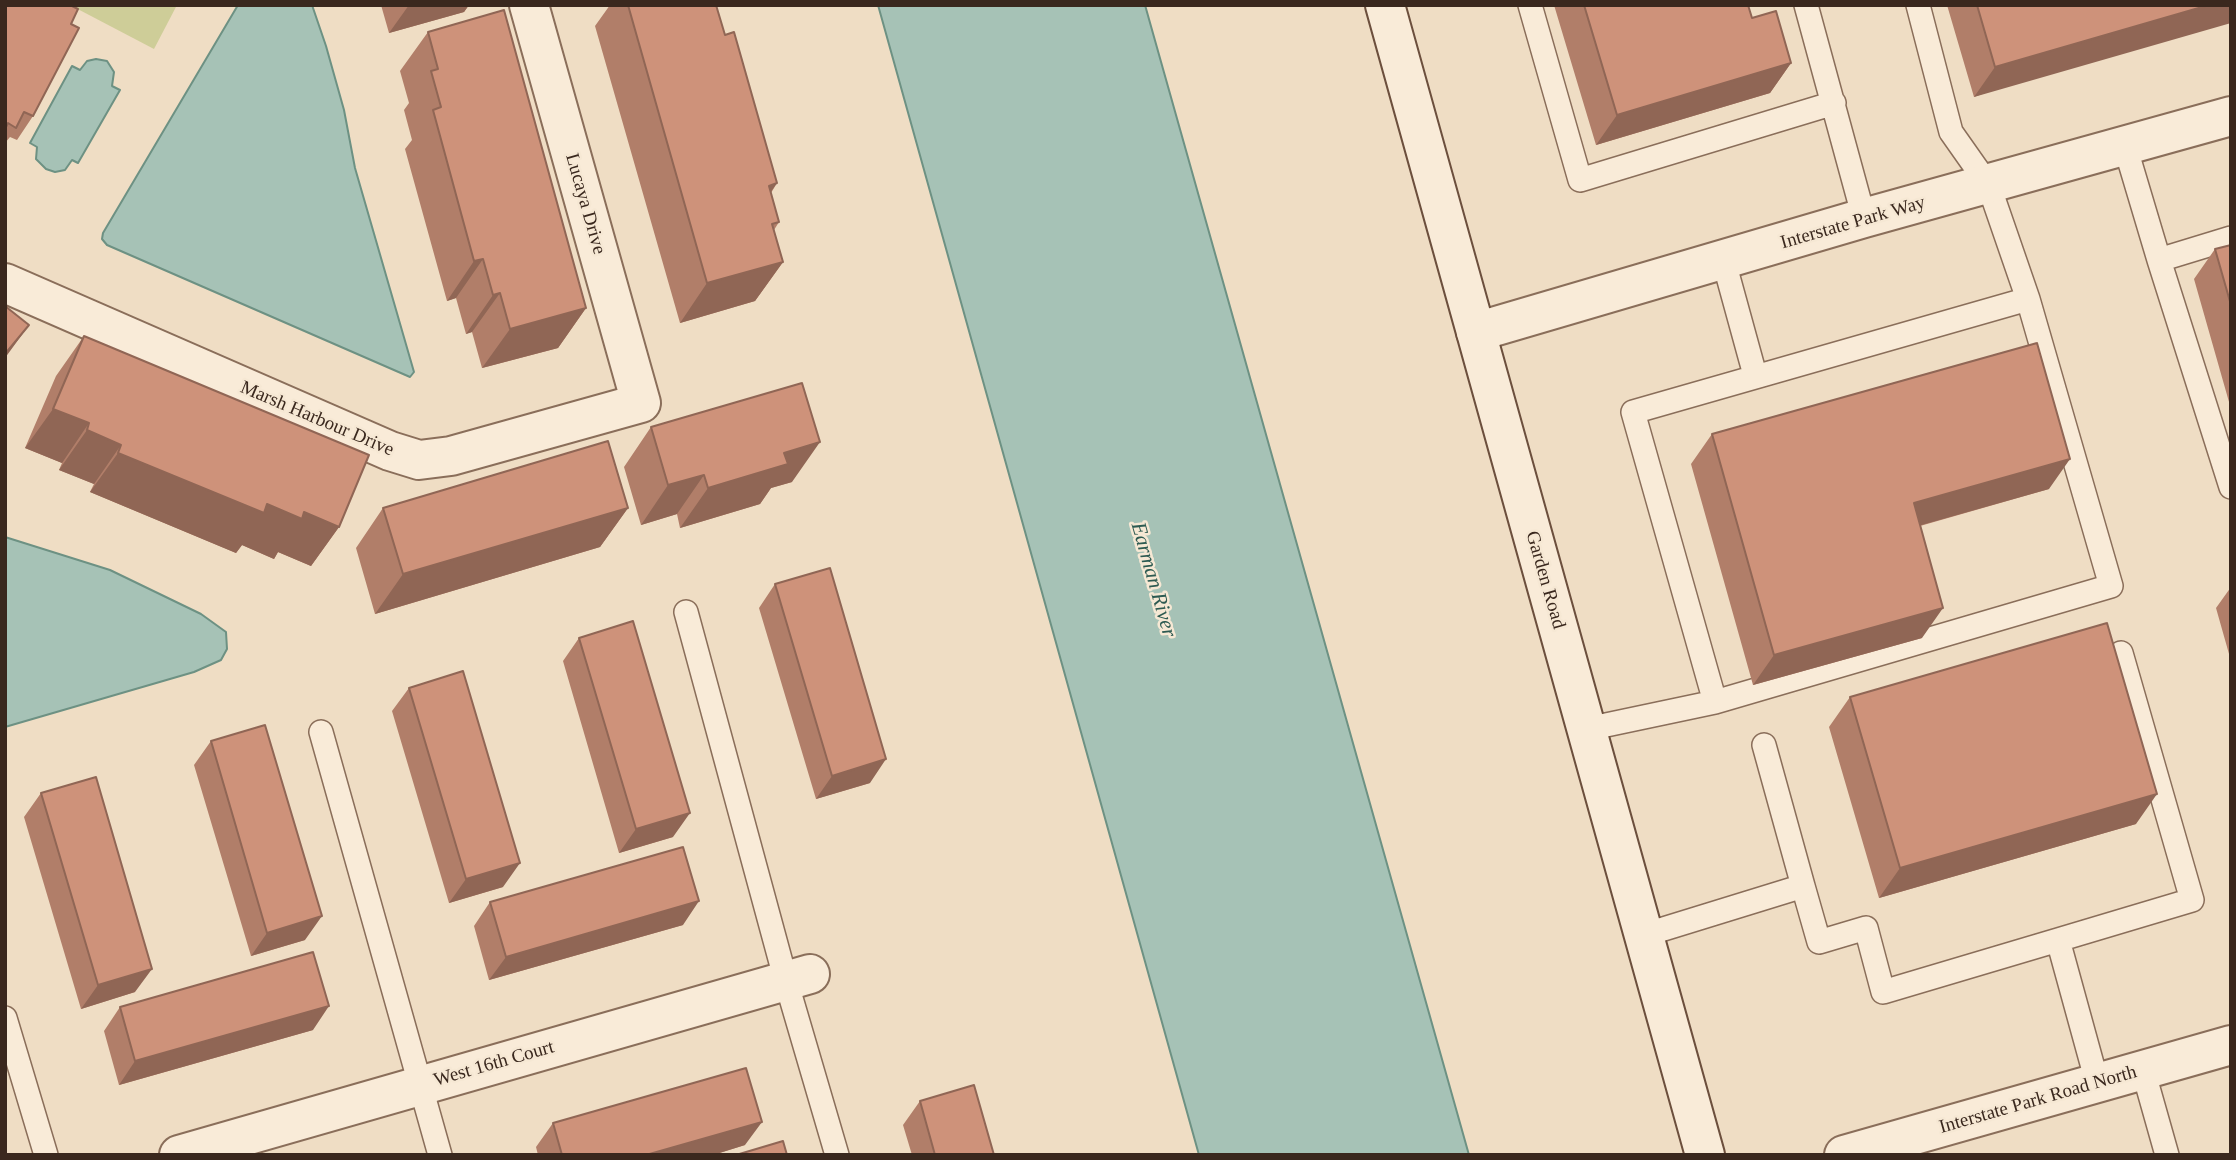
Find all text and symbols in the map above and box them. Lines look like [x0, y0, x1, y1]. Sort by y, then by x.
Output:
street label: Lucaya Drive [560, 151, 610, 257]
street label: Interstate Park Way [1778, 191, 1928, 255]
street label: Marsh Harbour Drive [237, 376, 397, 462]
water label: Earman River [1125, 520, 1181, 640]
street label: Garden Road [1520, 528, 1570, 632]
street label: West 16th Court [431, 1036, 557, 1092]
street label: Interstate Park Road North [1937, 1061, 2139, 1139]

